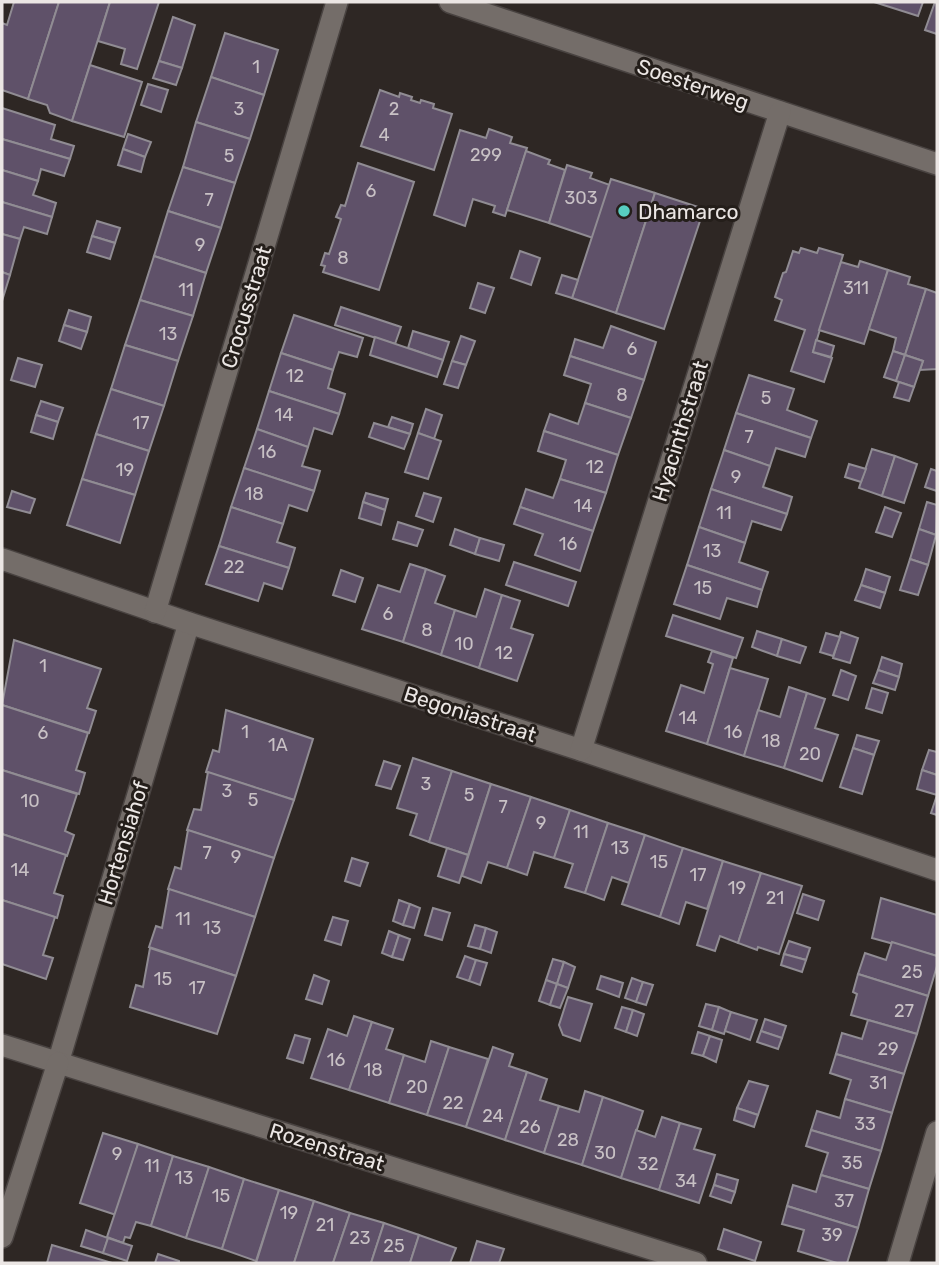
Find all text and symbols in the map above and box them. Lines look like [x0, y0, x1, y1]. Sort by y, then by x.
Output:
street label: Soesterweg [634, 53, 752, 115]
house number: 1 [252, 56, 260, 78]
house number: 3 [234, 98, 244, 120]
house number: 2 [389, 98, 399, 120]
house number: 4 [378, 124, 390, 146]
house number: 299 [470, 144, 502, 166]
house number: 5 [224, 145, 234, 167]
house number: 6 [366, 180, 377, 202]
house number: 303 [564, 187, 598, 209]
house number: 7 [204, 189, 214, 211]
place label: Dhamarco [638, 199, 739, 224]
marker: Dhamarco [616, 203, 632, 219]
house number: 9 [195, 234, 205, 256]
street label: Crocusstraat [216, 243, 276, 371]
house number: 8 [337, 247, 349, 269]
house number: 311 [843, 277, 869, 299]
house number: 11 [178, 279, 194, 301]
house number: 13 [159, 323, 177, 345]
house number: 6 [627, 338, 638, 360]
street label: Hyacinthstraat [647, 358, 713, 504]
house number: 12 [286, 365, 304, 387]
house number: 8 [616, 384, 628, 406]
house number: 5 [761, 387, 771, 409]
house number: 14 [275, 404, 293, 426]
house number: 17 [133, 412, 149, 434]
house number: 7 [744, 426, 754, 448]
house number: 16 [258, 441, 276, 463]
house number: 12 [586, 456, 604, 478]
house number: 19 [116, 459, 134, 481]
house number: 9 [731, 466, 741, 488]
house number: 18 [244, 483, 264, 505]
house number: 14 [574, 495, 592, 517]
house number: 11 [716, 502, 732, 524]
house number: 16 [559, 533, 577, 555]
house number: 13 [703, 540, 721, 562]
house number: 22 [223, 556, 245, 578]
house number: 15 [694, 577, 712, 599]
house number: 6 [383, 603, 394, 625]
house number: 8 [421, 619, 433, 641]
house number: 10 [454, 633, 474, 655]
house number: 12 [495, 642, 513, 664]
house number: 1 [39, 655, 47, 677]
street label: Begoniastraat [401, 681, 539, 747]
house number: 14 [679, 707, 697, 729]
house number: 1 [241, 721, 249, 743]
house number: 16 [724, 721, 742, 743]
house number: 6 [38, 722, 49, 744]
house number: 18 [761, 730, 781, 752]
house number: 1A [268, 734, 288, 756]
house number: 20 [799, 743, 821, 765]
house number: 3 [421, 773, 431, 795]
street label: Hortensiahof [92, 778, 154, 908]
house number: 3 [222, 780, 232, 802]
house number: 5 [464, 784, 474, 806]
house number: 5 [248, 789, 258, 811]
house number: 10 [20, 790, 40, 812]
house number: 7 [498, 796, 508, 818]
house number: 9 [536, 812, 546, 834]
house number: 11 [573, 821, 589, 843]
house number: 13 [611, 837, 629, 859]
house number: 7 [202, 842, 212, 864]
house number: 9 [231, 846, 241, 868]
house number: 15 [650, 851, 668, 873]
house number: 14 [11, 859, 29, 881]
house number: 17 [690, 864, 706, 886]
house number: 19 [728, 877, 746, 899]
house number: 21 [766, 887, 784, 909]
house number: 11 [175, 908, 191, 930]
house number: 13 [203, 917, 221, 939]
house number: 25 [901, 961, 923, 983]
house number: 15 [154, 968, 172, 990]
house number: 17 [189, 977, 205, 999]
house number: 27 [894, 1000, 914, 1022]
house number: 29 [877, 1038, 899, 1060]
house number: 16 [327, 1049, 345, 1071]
house number: 18 [363, 1059, 383, 1081]
house number: 31 [869, 1072, 887, 1094]
house number: 20 [406, 1076, 428, 1098]
house number: 22 [442, 1092, 464, 1114]
house number: 24 [482, 1105, 504, 1127]
house number: 33 [854, 1113, 876, 1135]
house number: 26 [519, 1116, 541, 1138]
street label: Rozenstraat [267, 1118, 387, 1176]
house number: 28 [557, 1129, 579, 1151]
house number: 30 [594, 1142, 616, 1164]
house number: 9 [112, 1143, 122, 1165]
house number: 35 [841, 1152, 863, 1174]
house number: 32 [637, 1153, 659, 1175]
house number: 11 [144, 1155, 160, 1177]
house number: 13 [175, 1167, 193, 1189]
house number: 34 [675, 1170, 697, 1192]
house number: 15 [212, 1185, 230, 1207]
house number: 37 [834, 1190, 854, 1212]
house number: 19 [280, 1202, 298, 1224]
house number: 21 [316, 1214, 334, 1236]
house number: 39 [821, 1224, 843, 1246]
house number: 23 [349, 1227, 371, 1249]
house number: 25 [383, 1235, 405, 1257]

